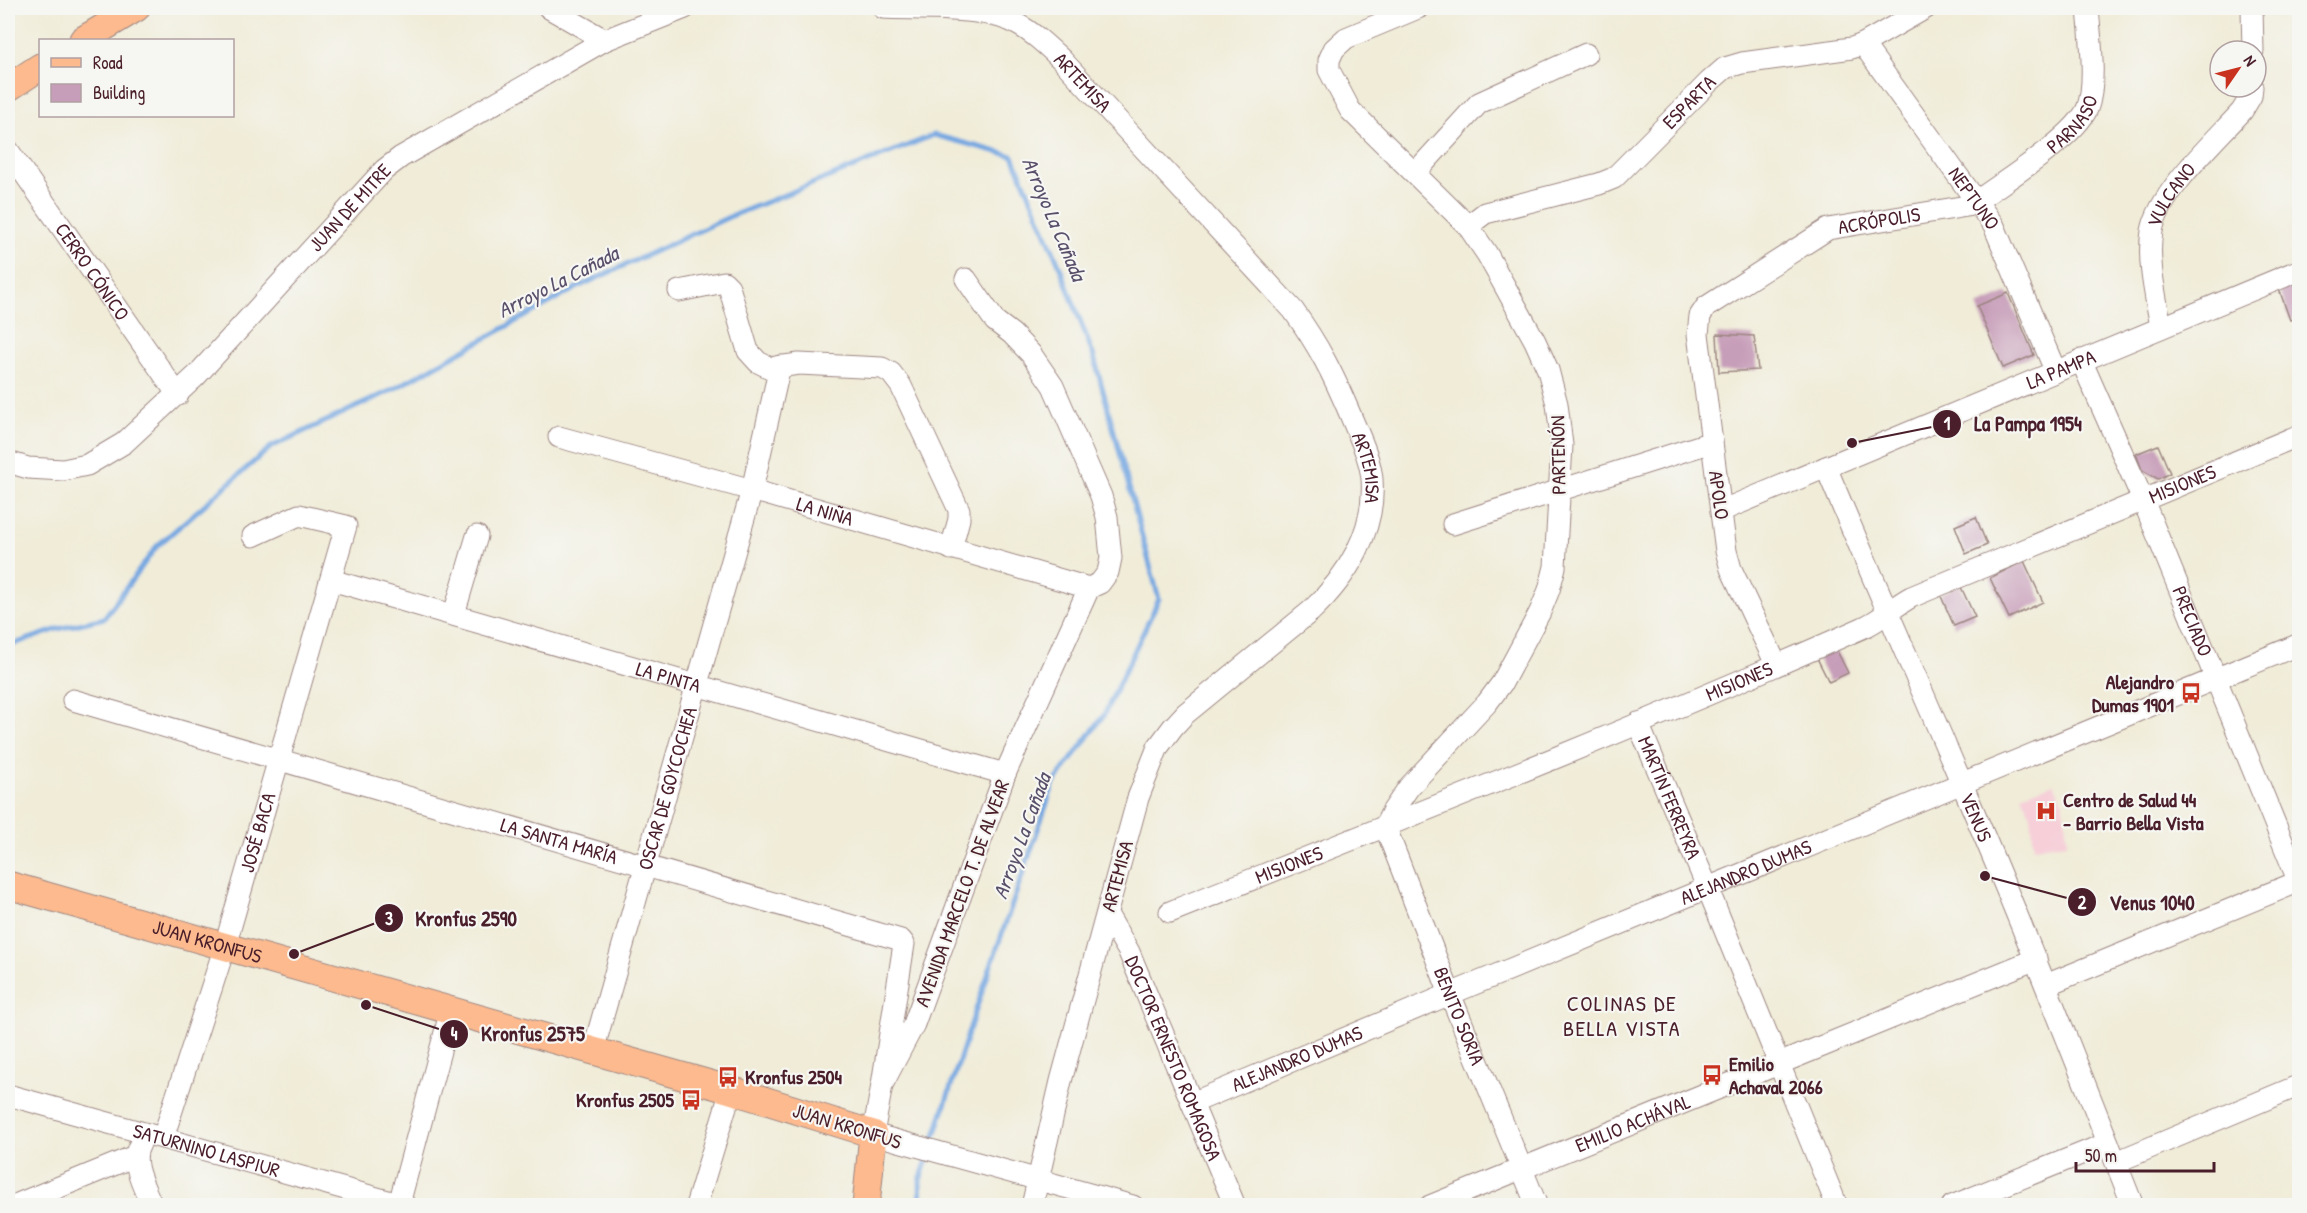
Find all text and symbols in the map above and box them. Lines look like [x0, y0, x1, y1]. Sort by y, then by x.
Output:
legend [39, 39, 234, 117]
north arrow [2208, 39, 2268, 99]
street label: ARTEMISA [1049, 46, 1118, 118]
text: Road [93, 50, 123, 75]
text: N [2239, 51, 2262, 71]
street label: ESPARTA [1656, 69, 1722, 135]
text: Building [93, 80, 145, 105]
street label: PARNASO [2040, 93, 2103, 159]
water label: Arroyo La Cañada [1015, 152, 1095, 288]
street label: VULCANO [2140, 156, 2201, 231]
street label: JUAN DE MITRE [302, 157, 397, 257]
street label: NEPTUNO [1943, 161, 2006, 235]
street label: ACRÓPOLIS [1836, 200, 1922, 240]
street label: CERRO CÓNICO [49, 217, 136, 326]
water label: Arroyo La Cañada [492, 237, 626, 324]
street label: LA PAMPA [2022, 342, 2100, 395]
callout: La Pampa 1954 [1932, 404, 2094, 443]
text: La Pampa 1954 [1974, 409, 2082, 439]
text: 1 [1944, 411, 1951, 436]
street label: PARTENÓN [1543, 415, 1572, 495]
street label: ARTEMISA [1346, 428, 1386, 505]
street label: MISIONES [2144, 458, 2220, 510]
street label: APOLO [1703, 469, 1736, 521]
street label: LA NIÑA [794, 490, 857, 532]
street label: PRECIADO [2166, 582, 2219, 660]
street label: LA PINTA [633, 655, 704, 699]
street label: MISIONES [1701, 655, 1776, 707]
place label: Alejandro Dumas 1901 [2092, 668, 2174, 718]
bus stop icon: Alejandro Dumas 1901 [2179, 681, 2203, 705]
street label: OSCAR DE GOYCOCHEA [631, 703, 703, 873]
street label: MARTÍN FERREYRA [1632, 732, 1708, 863]
water label: Arroyo La Cañada [985, 766, 1059, 903]
street label: AVENIDA MARCELO T. DE ALVEAR [908, 775, 1015, 1010]
place label: Centro de Salud 44 - Barrio Bella Vista [2063, 786, 2204, 836]
street label: VENUS [1954, 788, 1999, 846]
street label: JOSÉ BACA [233, 789, 282, 875]
hospital icon: Centro de Salud 44 - Barrio Bella Vista [2034, 799, 2058, 823]
street label: LA SANTA MARÍA [498, 811, 621, 870]
street label: ALEJANDRO DUMAS [1676, 833, 1815, 911]
street label: ARTEMISA [1094, 837, 1139, 914]
street label: MISIONES [1251, 839, 1326, 890]
callout: Venus 1040 [2067, 883, 2206, 922]
text: Venus 1040 [2109, 888, 2195, 917]
text: 2 [2078, 890, 2087, 915]
callout: Kronfus 2590 [374, 899, 529, 938]
text: Kronfus 2590 [415, 904, 517, 933]
text: 3 [385, 906, 393, 931]
street label: JUAN KRONFUS [150, 913, 265, 969]
street label: DOCTOR ERNESTO ROMAGOSA [1119, 952, 1229, 1165]
street label: BENITO SORIA [1428, 963, 1492, 1069]
district label: COLINAS DE BELLA VISTA [1563, 988, 1681, 1043]
callout: Kronfus 2575 [439, 1014, 596, 1053]
text: Kronfus 2575 [481, 1019, 585, 1048]
street label: ALEJANDRO DUMAS [1227, 1019, 1366, 1098]
text: 4 [451, 1021, 458, 1046]
place label: Emilio Achaval 2066 [1729, 1050, 1823, 1100]
place label: Kronfus 2504 [745, 1063, 843, 1090]
bus stop icon: Emilio Achaval 2066 [1700, 1063, 1724, 1087]
bus stop icon: Kronfus 2504 [716, 1065, 740, 1089]
place label: Kronfus 2505 [576, 1086, 675, 1113]
street label: EMILIO ACHÁVAL [1571, 1087, 1694, 1158]
bus stop icon: Kronfus 2505 [679, 1088, 703, 1112]
street label: JUAN KRONFUS [789, 1096, 905, 1155]
street label: SATURNINO LASPIUR [130, 1117, 283, 1183]
scale bar [2076, 1135, 2214, 1173]
text: 50 m [2085, 1143, 2117, 1168]

